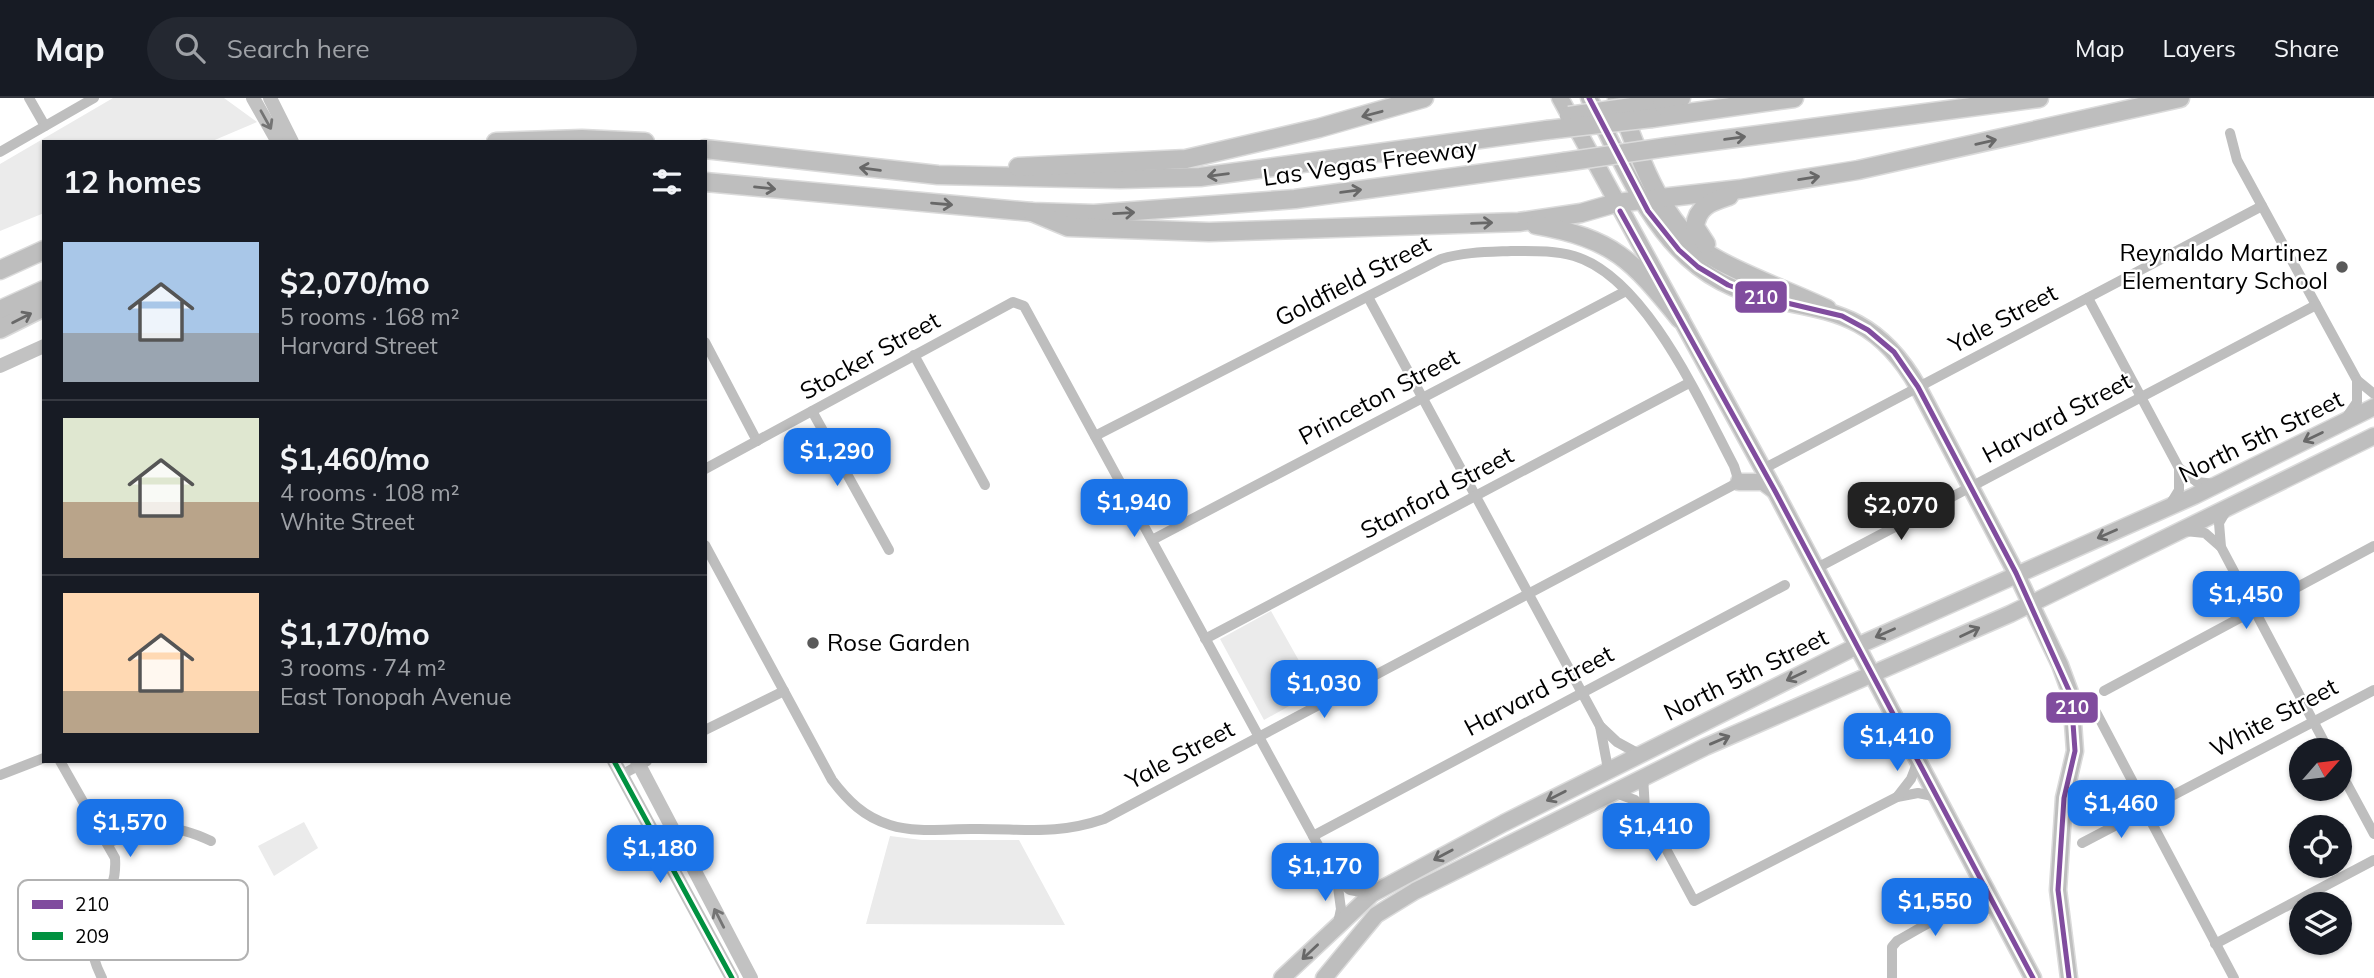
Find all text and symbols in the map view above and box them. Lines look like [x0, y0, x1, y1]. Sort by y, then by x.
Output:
search box [147, 17, 637, 80]
text: Map [35, 28, 105, 69]
icon: search [171, 29, 209, 67]
text: Search here [227, 32, 370, 65]
text: Map [2075, 33, 2124, 63]
text: Layers [2162, 33, 2236, 63]
text: Share [2274, 33, 2339, 63]
one-way arrow [1361, 108, 1383, 121]
one-way arrow [259, 109, 273, 129]
one-way arrow [1723, 131, 1746, 144]
street label: Las Vegas Freeway [1261, 132, 1479, 192]
one-way arrow [1974, 134, 1997, 148]
one-way arrow [859, 162, 882, 175]
text: 12 homes [63, 163, 202, 201]
icon: filters [648, 163, 686, 201]
one-way arrow [1207, 168, 1230, 181]
one-way arrow [1797, 171, 1820, 184]
one-way arrow [754, 182, 776, 195]
one-way arrow [1339, 185, 1362, 198]
one-way arrow [931, 198, 953, 211]
one-way arrow [1113, 206, 1136, 219]
one-way arrow [1470, 216, 1493, 229]
street label: Goldfield Street [1270, 228, 1436, 332]
place label: Reynaldo Martinez Elementary School [2120, 237, 2328, 295]
marker: Reynaldo Martinez Elementary School [2334, 259, 2350, 275]
text: $2,070/mo [280, 264, 430, 302]
icon: home [119, 270, 203, 354]
street label: Yale Street [1942, 277, 2062, 360]
line badge: 210 [1734, 280, 1788, 314]
text: 210 [1744, 285, 1778, 309]
text: 5 rooms · 168 m² [280, 302, 460, 331]
street label: Stocker Street [794, 304, 945, 406]
one-way arrow [11, 310, 32, 324]
text: Harvard Street [280, 331, 438, 360]
street label: Princeton Street [1293, 341, 1464, 451]
street label: Harvard Street [1977, 365, 2136, 469]
street label: North 5th Street [2173, 383, 2348, 489]
pin: $1,290 [780, 428, 894, 488]
one-way arrow [2303, 431, 2324, 445]
text: $1,290 [800, 436, 874, 465]
street label: Stanford Street [1355, 439, 1518, 545]
text: $1,460/mo [280, 440, 430, 478]
icon: home [119, 446, 203, 530]
text: 4 rooms · 108 m² [280, 478, 460, 507]
pin: $1,940 [1077, 480, 1191, 539]
pin: $2,070 [1844, 482, 1958, 542]
text: $1,940 [1097, 487, 1171, 516]
text: $2,070 [1864, 490, 1938, 519]
text: White Street [280, 507, 415, 536]
one-way arrow [2097, 528, 2118, 541]
pin: $1,450 [2189, 572, 2303, 631]
text: $1,450 [2209, 579, 2283, 608]
text: $1,170/mo [280, 615, 430, 653]
icon: home [119, 621, 203, 705]
street label: North 5th Street [1658, 621, 1833, 727]
one-way arrow [1959, 625, 1980, 638]
place label: Rose Garden [827, 627, 970, 657]
one-way arrow [1875, 627, 1896, 640]
marker: Rose Garden [805, 635, 821, 651]
street label: Harvard Street [1459, 638, 1618, 742]
text: 3 rooms · 74 m² [280, 653, 446, 682]
pin: $1,030 [1267, 660, 1381, 720]
text: $1,030 [1287, 668, 1361, 697]
one-way arrow [1786, 670, 1807, 684]
street label: White Street [2204, 671, 2343, 763]
text: East Tonopah Avenue [280, 682, 512, 711]
line badge: 210 [2045, 691, 2099, 724]
text: 210 [2055, 695, 2089, 719]
street label: Yale Street [1119, 713, 1239, 796]
pin: $1,410 [1840, 714, 1954, 773]
text: $1,410 [1860, 721, 1934, 750]
one-way arrow [1709, 733, 1730, 746]
north arrow [2289, 738, 2352, 802]
map controls [2289, 738, 2352, 955]
pin: $1,460 [2064, 780, 2178, 840]
text: $1,460 [2084, 788, 2158, 817]
one-way arrow [1546, 790, 1567, 803]
pin: $1,570 [73, 800, 187, 859]
pin: $1,410 [1599, 804, 1713, 863]
text: $1,570 [93, 807, 167, 836]
text: $1,410 [1619, 811, 1693, 840]
button: locate [2289, 815, 2352, 878]
pin: $1,180 [603, 826, 717, 885]
text: $1,180 [623, 833, 697, 862]
pin: $1,170 [1268, 844, 1382, 903]
one-way arrow [1433, 848, 1454, 862]
text: $1,170 [1288, 851, 1362, 880]
pin: $1,550 [1878, 878, 1992, 938]
legend [18, 880, 248, 960]
text: $1,550 [1898, 886, 1972, 915]
text: 210 [75, 892, 109, 916]
button: layers [2289, 892, 2352, 955]
one-way arrow [712, 908, 726, 928]
text: 209 [75, 924, 109, 948]
one-way arrow [1301, 944, 1319, 960]

